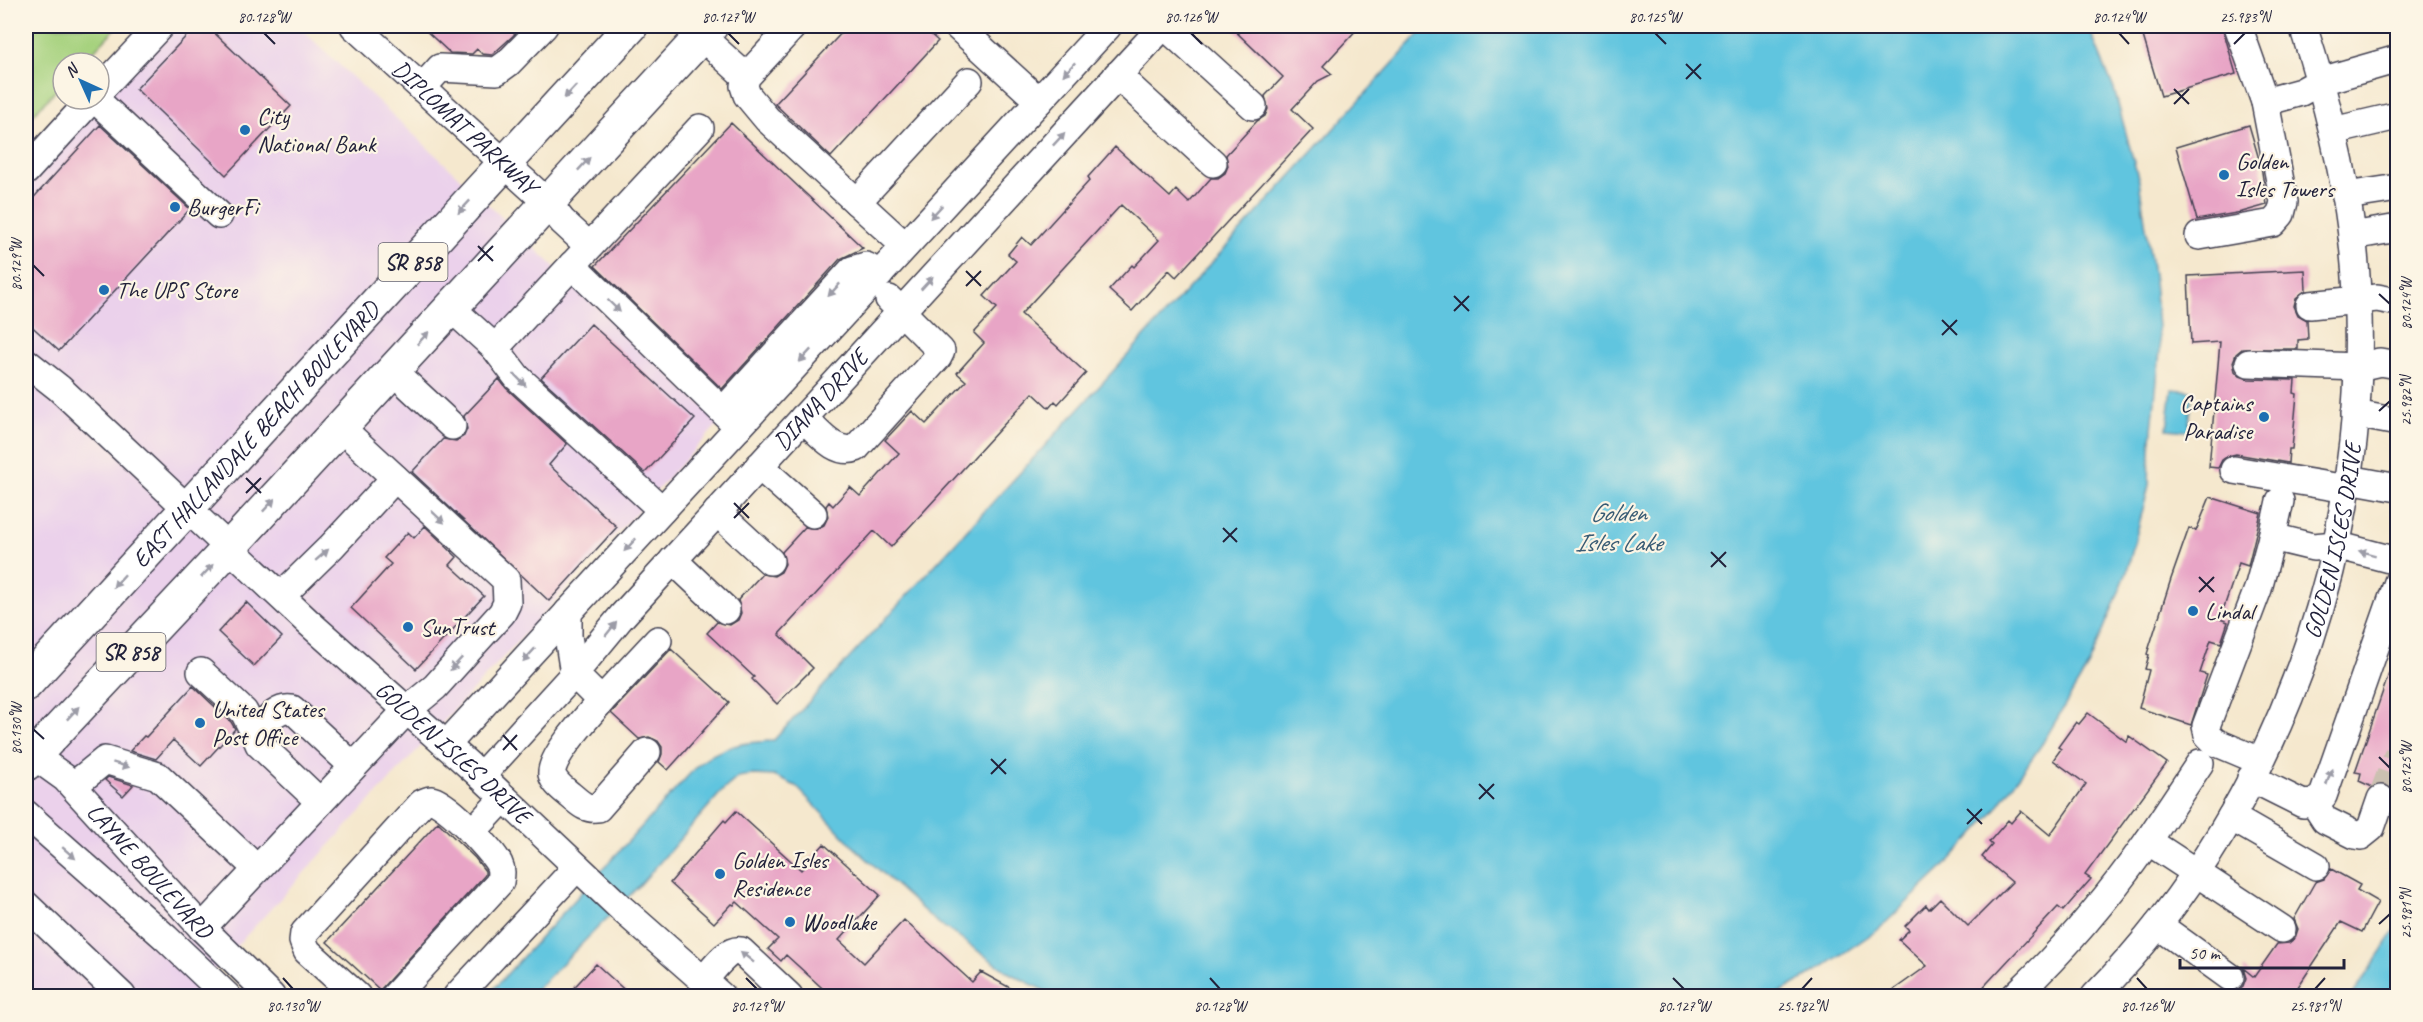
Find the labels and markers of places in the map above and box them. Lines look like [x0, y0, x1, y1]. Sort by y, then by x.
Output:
place label: City National Bank [257, 101, 378, 159]
marker: City National Bank [238, 123, 252, 137]
place label: Golden Isles Towers [2236, 146, 2336, 204]
marker: Golden Isles Towers [2217, 168, 2231, 182]
place label: BurgerFi [187, 192, 261, 222]
marker: BurgerFi [168, 200, 182, 214]
place label: The UPS Store [116, 275, 239, 305]
marker: The UPS Store [97, 283, 111, 297]
place label: Captains Paradise [2180, 388, 2255, 446]
marker: Captains Paradise [2257, 410, 2271, 424]
place label: Lindal [2205, 596, 2258, 626]
marker: Lindal [2186, 604, 2200, 618]
place label: SunTrust [420, 612, 496, 642]
marker: SunTrust [401, 620, 415, 634]
place label: United States Post Office [212, 694, 326, 752]
marker: United States Post Office [193, 716, 207, 730]
place label: Golden Isles Residence [732, 845, 829, 903]
marker: Golden Isles Residence [713, 867, 727, 881]
place label: Woodlake [802, 907, 878, 937]
marker: Woodlake [783, 915, 797, 929]

